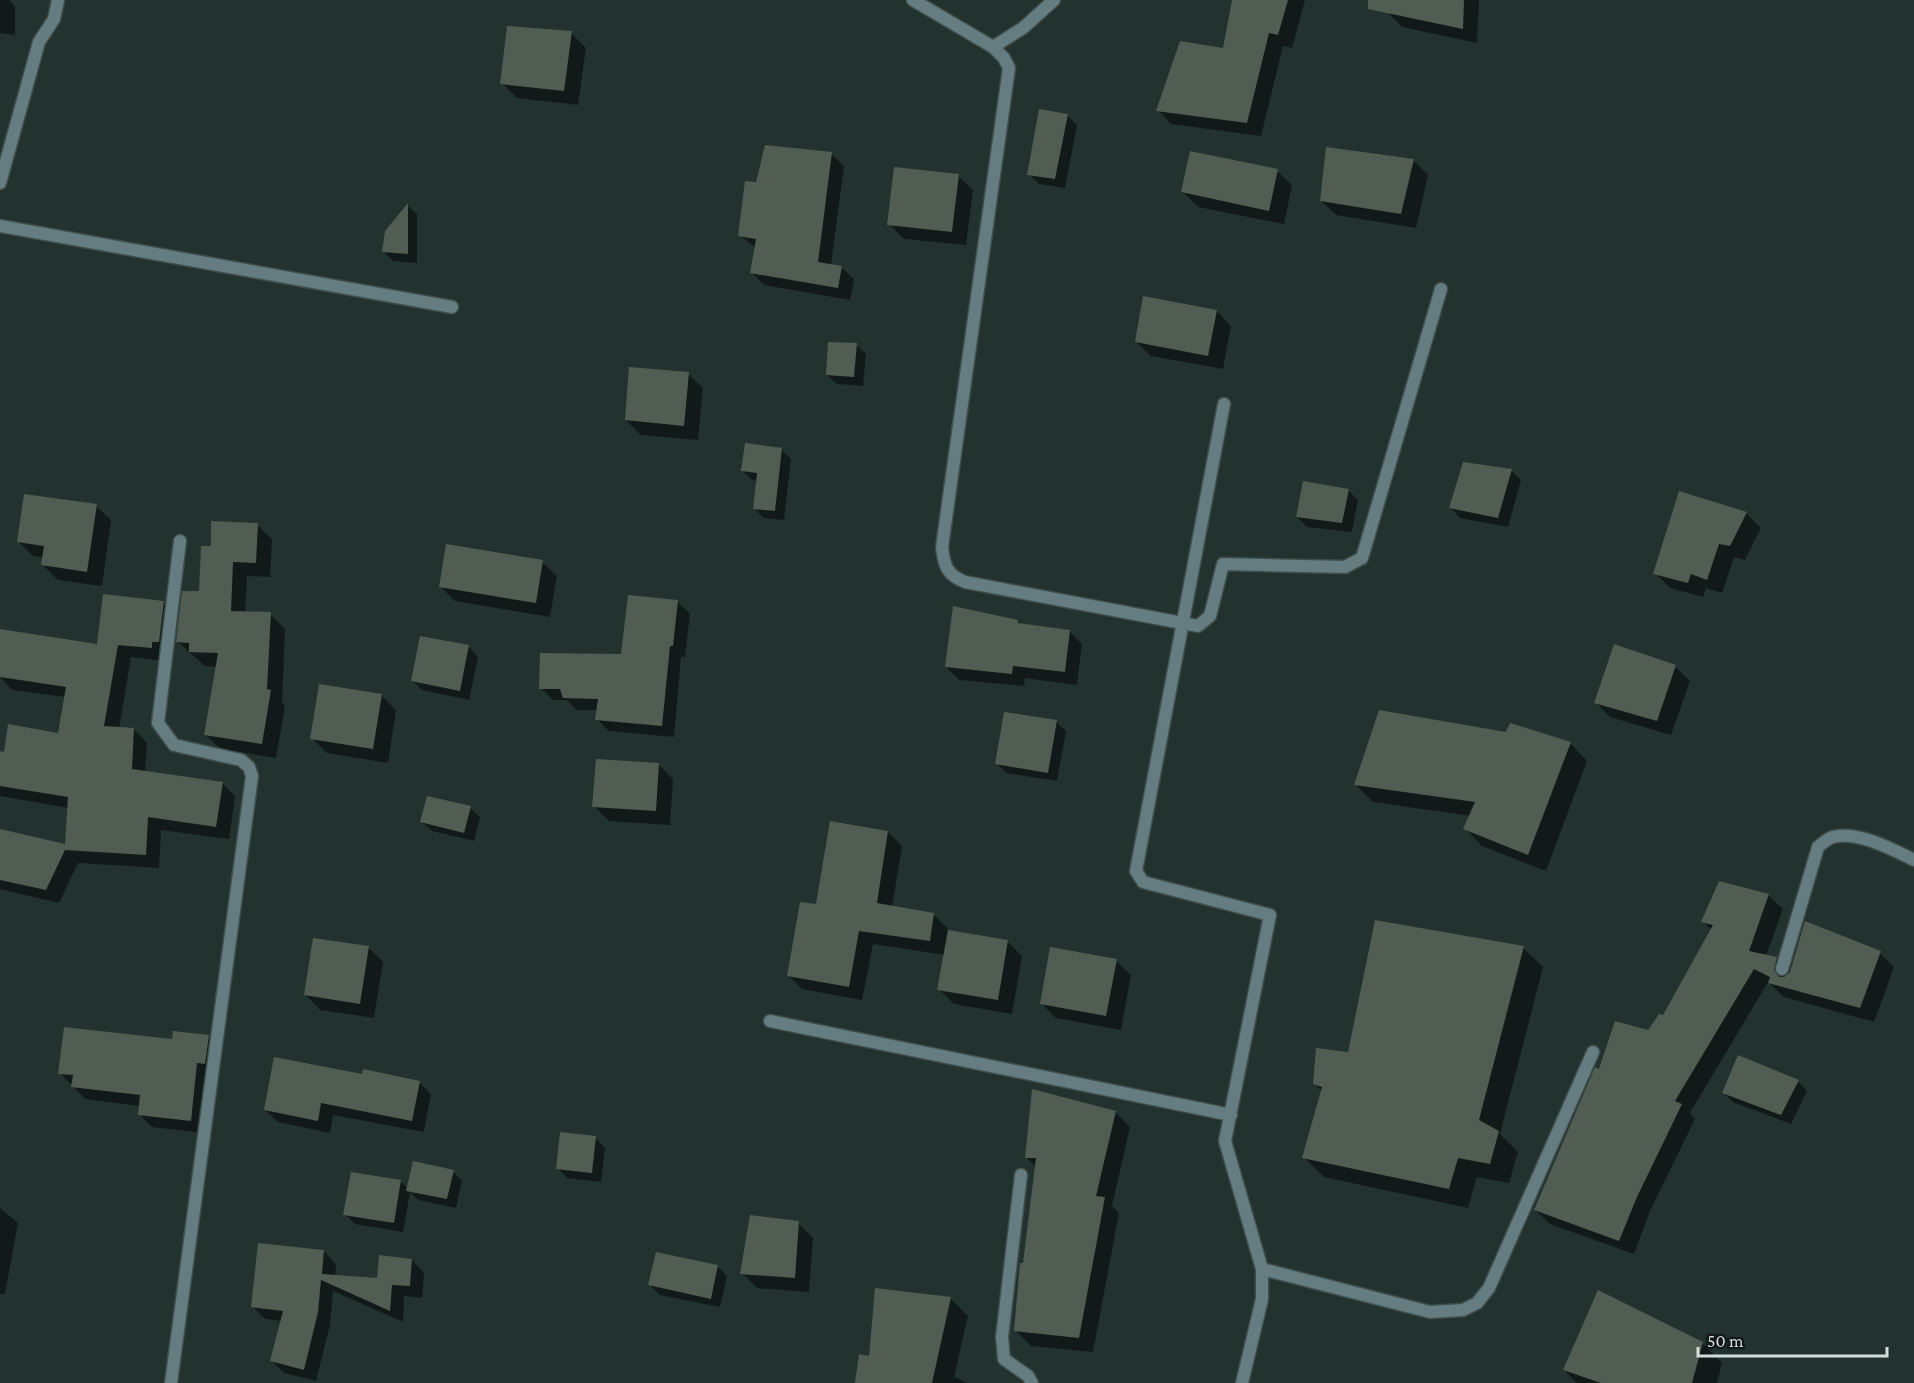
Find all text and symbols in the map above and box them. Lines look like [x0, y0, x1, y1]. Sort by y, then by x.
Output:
scale bar [1698, 1320, 1887, 1358]
text: 50 m [1707, 1331, 1744, 1351]

